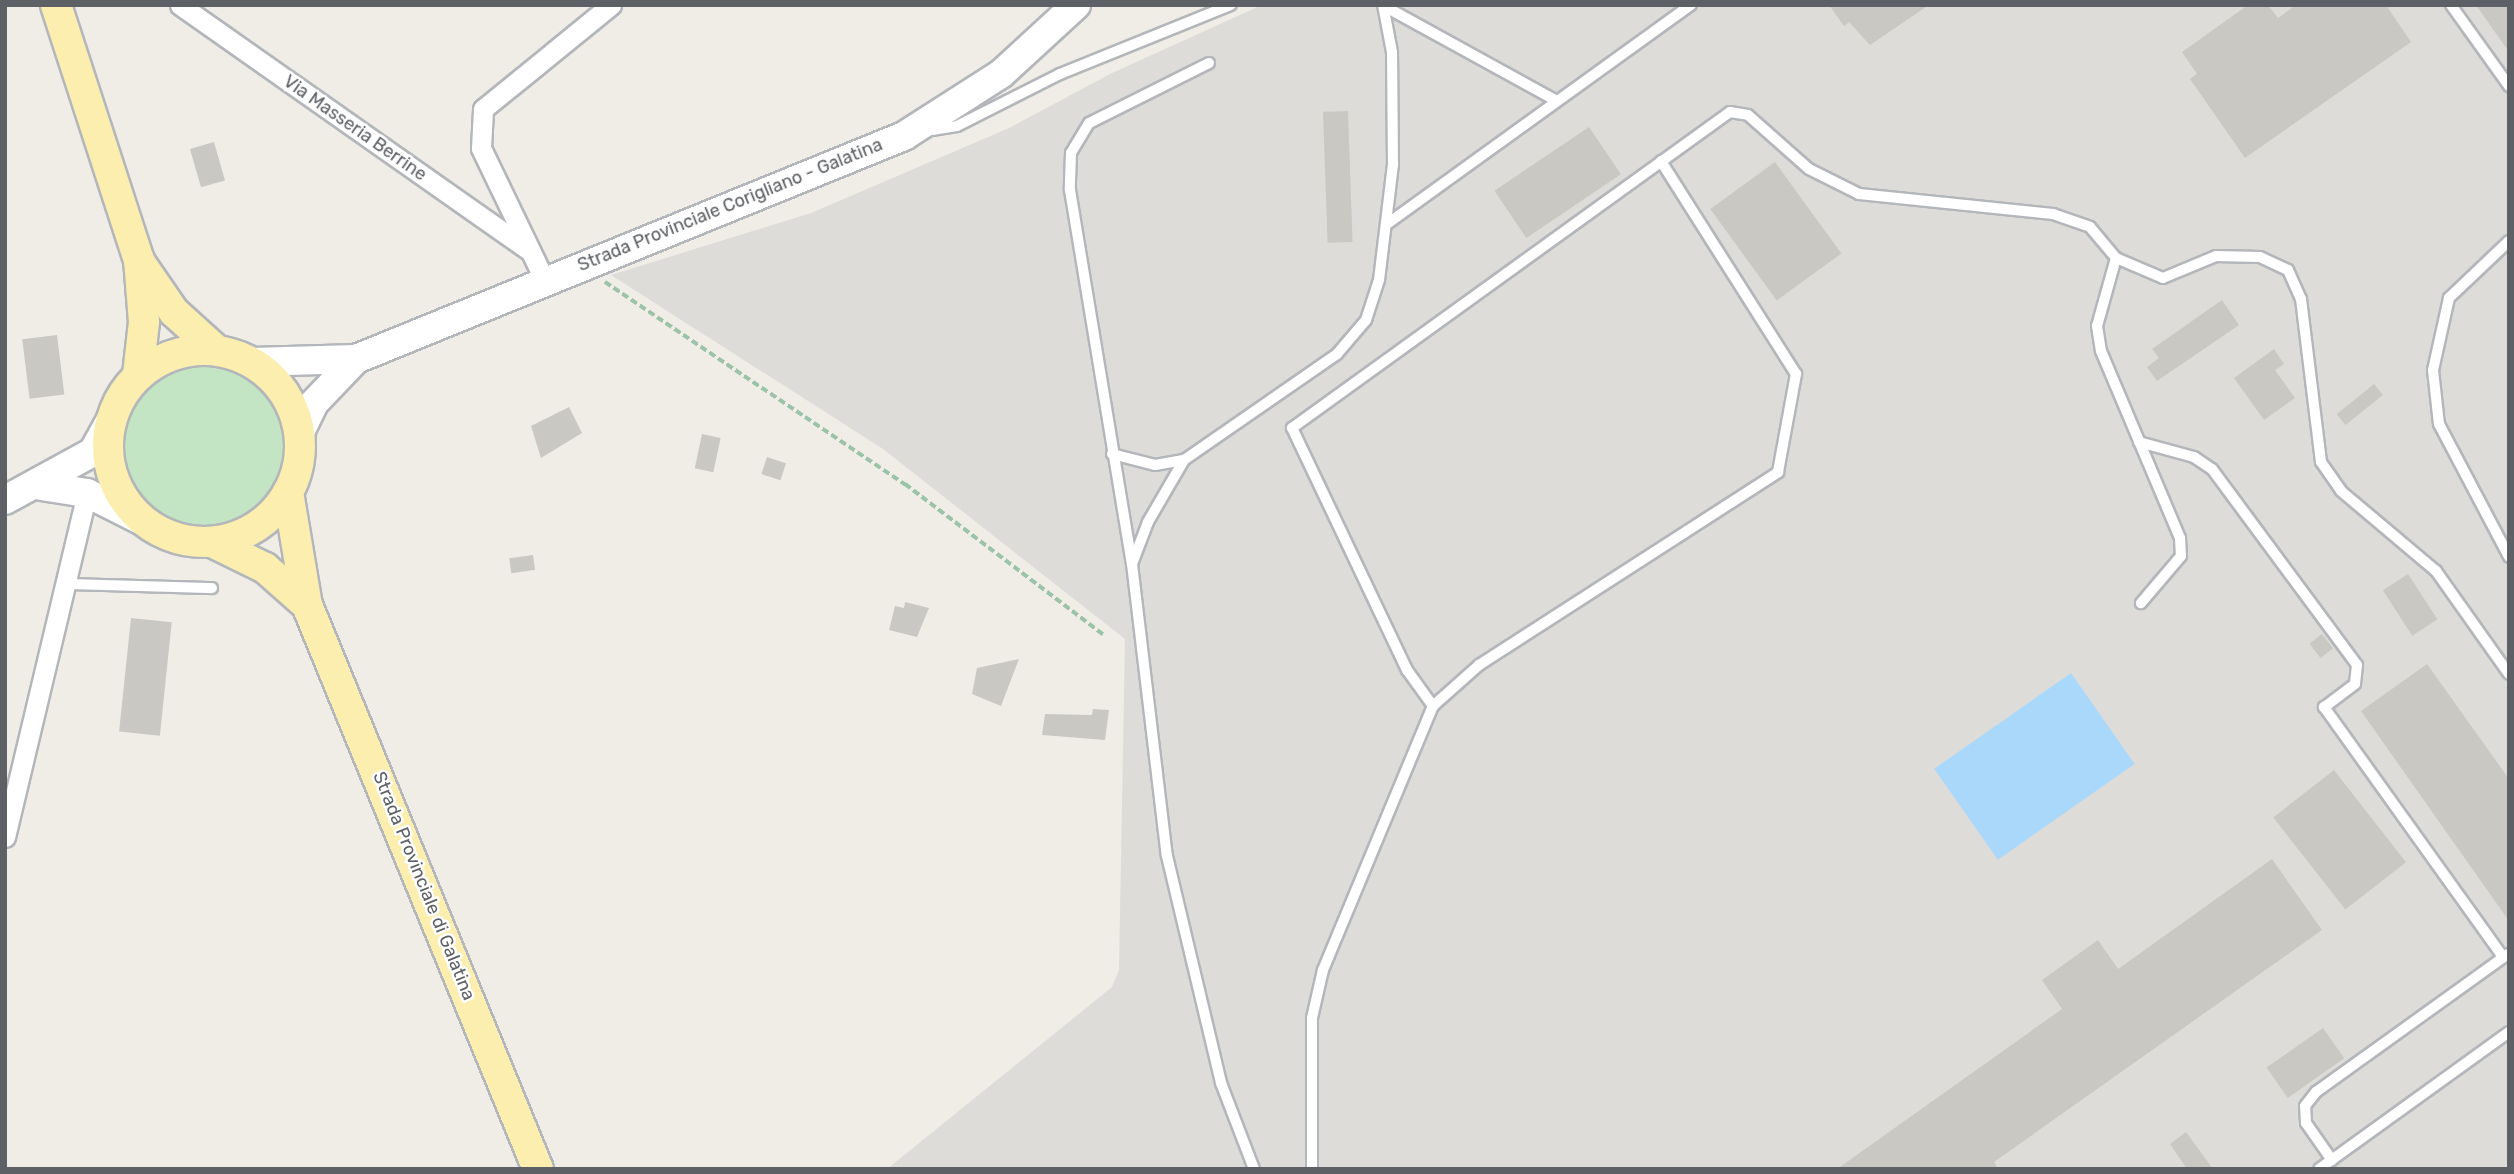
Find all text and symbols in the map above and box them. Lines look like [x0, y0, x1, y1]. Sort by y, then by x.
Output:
street label: Via Masseria Berrine [279, 70, 431, 186]
street label: Strada Provinciale Corigliano - Galatina [574, 134, 886, 276]
street label: Strada Provinciale di Galatina [368, 769, 480, 1003]

